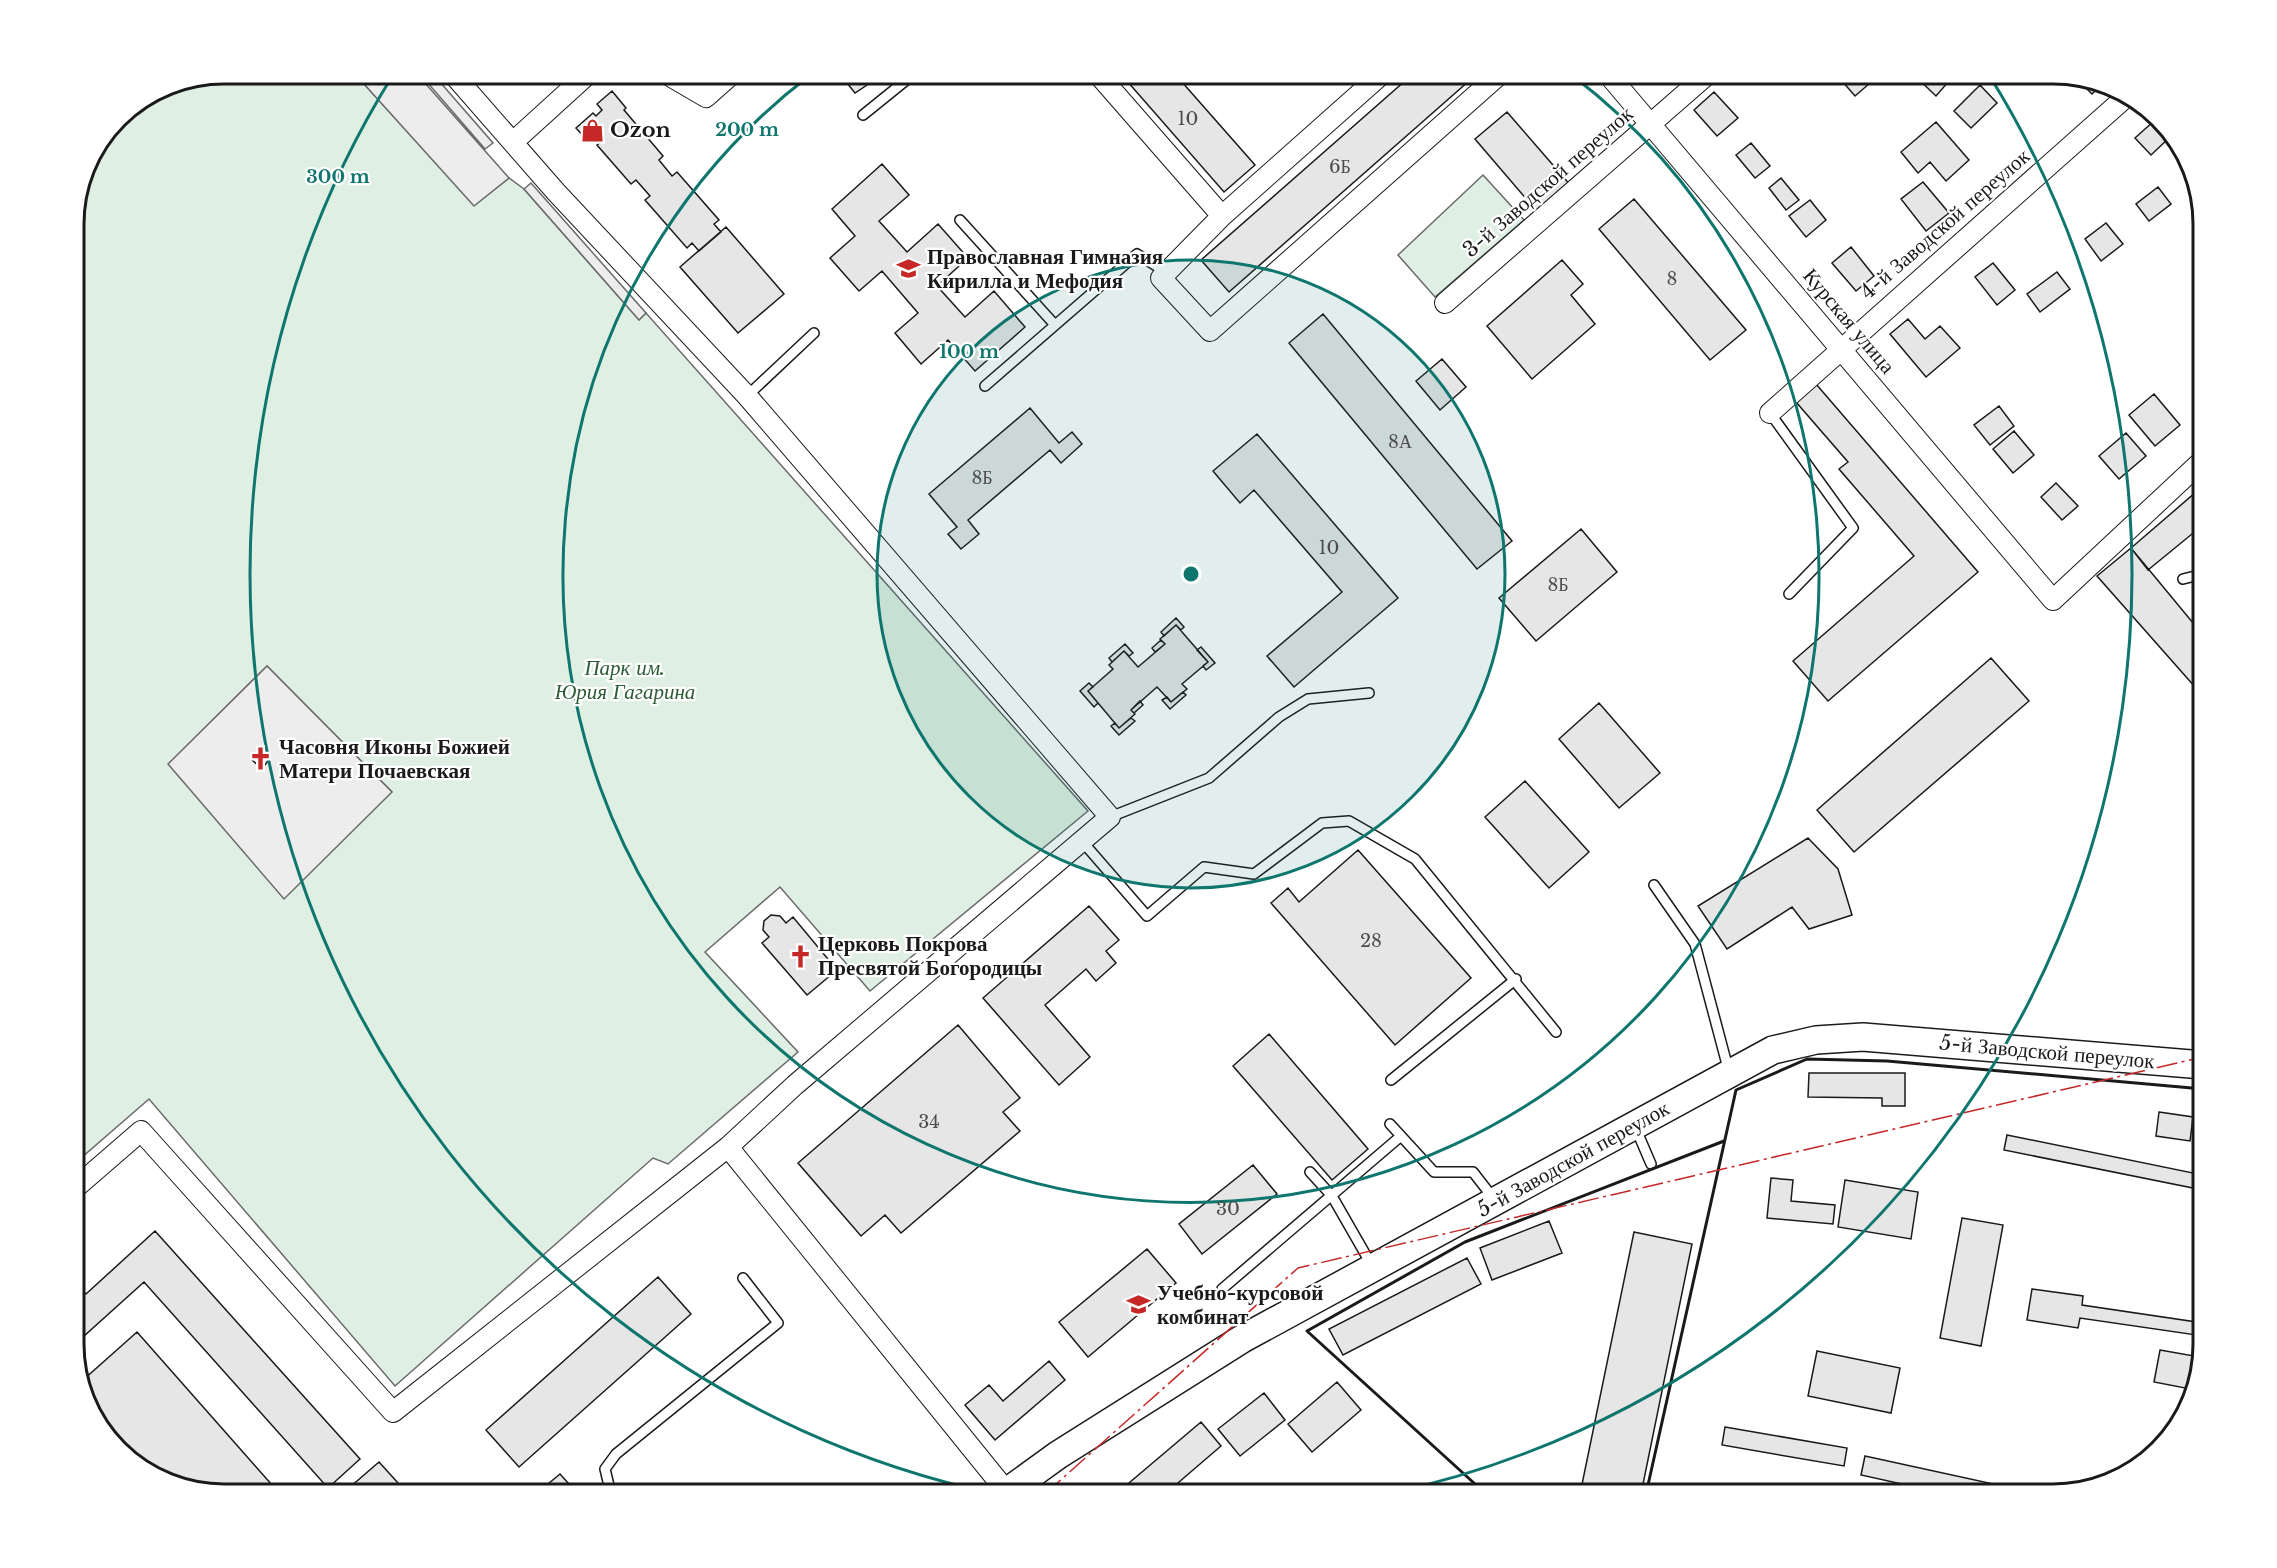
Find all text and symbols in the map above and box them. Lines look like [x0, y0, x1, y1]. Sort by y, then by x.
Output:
street label: 3-й Заводской переулок [1458, 101, 1639, 263]
house number: 10 [1178, 108, 1198, 130]
shop icon: Ozon [579, 117, 605, 143]
place label: Ozon [610, 117, 671, 143]
text: 200 m [715, 119, 779, 141]
street label: 4-й Заводской переулок [1855, 143, 2036, 305]
house number: 6Б [1329, 156, 1351, 178]
text: 300 m [306, 166, 370, 188]
place label: Православная Гимназия Кирилла и Мефодия [927, 244, 1163, 294]
school or university icon: Православная Гимназия Кирилла и Мефодия [896, 256, 922, 282]
street label: Курская улица [1797, 263, 1901, 379]
house number: 8 [1667, 268, 1677, 290]
text: 100 m [939, 341, 999, 363]
house number: 8А [1388, 431, 1412, 453]
house number: 8Б [971, 467, 993, 489]
house number: 10 [1319, 537, 1339, 559]
centre of rings [1181, 564, 1201, 584]
house number: 8Б [1547, 574, 1569, 596]
park label: Парк им. Юрия Гагарина [554, 655, 695, 705]
place label: Часовня Иконы Божией Матери Почаевская [279, 734, 510, 784]
church icon: Часовня Иконы Божией Матери Почаевская [248, 746, 274, 772]
house number: 28 [1360, 930, 1382, 952]
place label: Церковь Покрова Пресвятой Богородицы [818, 931, 1042, 981]
church icon: Церковь Покрова Пресвятой Богородицы [787, 943, 813, 969]
street label: 5-й Заводской переулок [1938, 1030, 2156, 1074]
street label: 5-й Заводской переулок [1472, 1095, 1674, 1223]
house number: 34 [918, 1111, 940, 1133]
house number: 30 [1216, 1198, 1240, 1220]
place label: Учебно-курсовой комбинат [1157, 1280, 1323, 1330]
school or university icon: Учебно-курсовой комбинат [1126, 1292, 1152, 1318]

